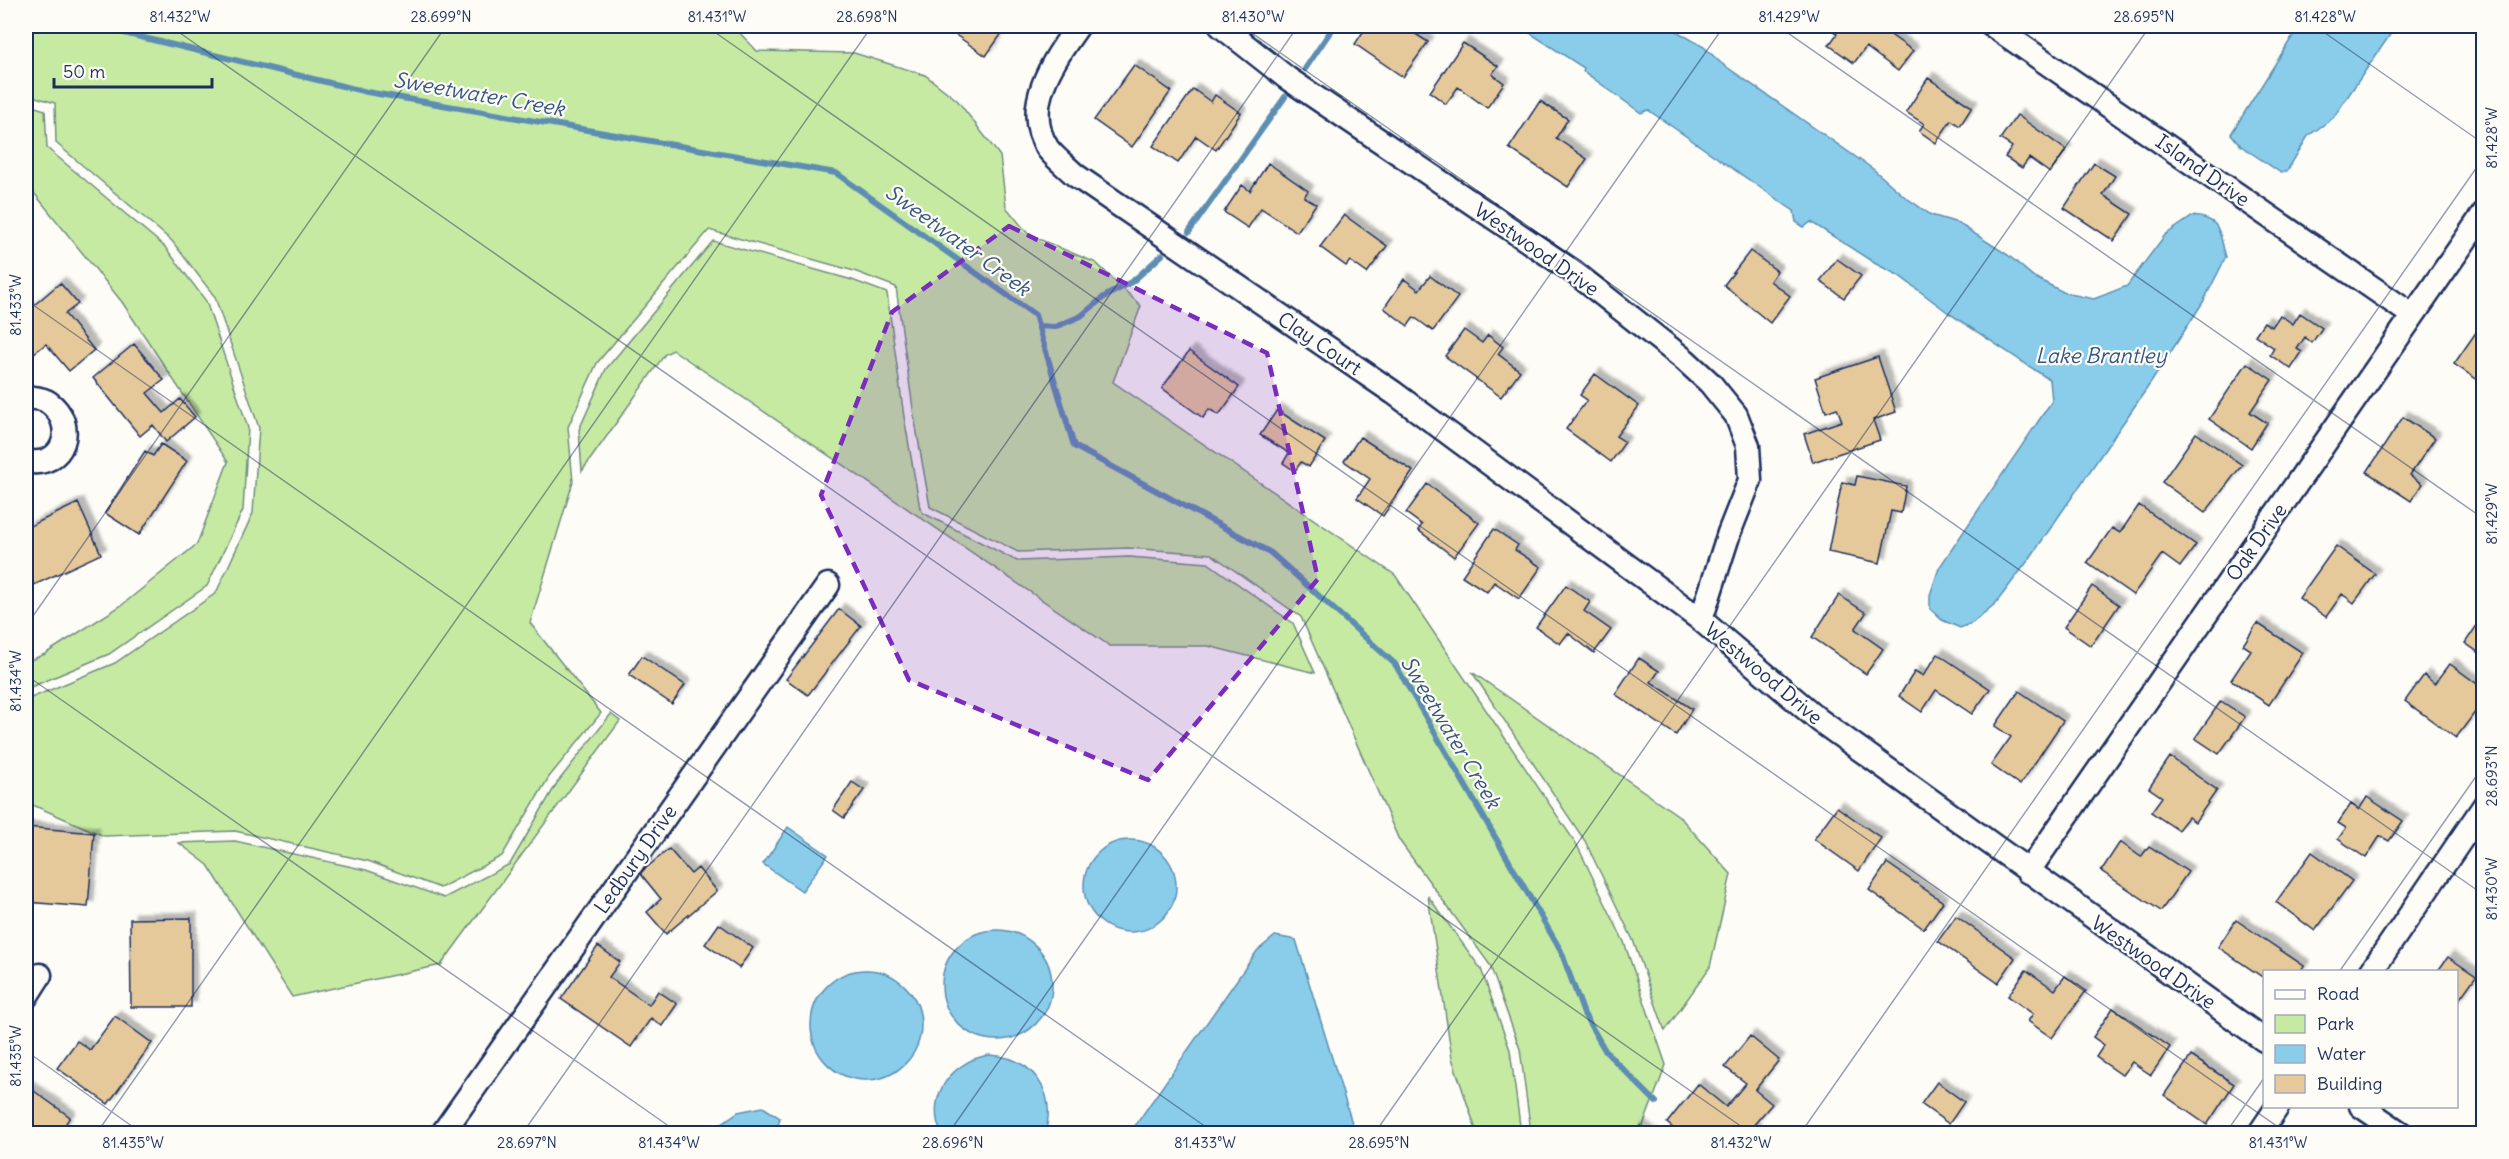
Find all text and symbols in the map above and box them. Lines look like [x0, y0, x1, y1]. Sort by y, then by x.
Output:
text: 81.432°W [149, 7, 211, 26]
text: 28.699°N [410, 7, 472, 26]
text: 81.431°W [687, 7, 747, 26]
text: 28.698°N [836, 7, 898, 26]
text: 81.430°W [1221, 7, 1285, 26]
text: 81.429°W [1758, 7, 1820, 26]
text: 28.695°N [2113, 7, 2175, 26]
text: 81.428°W [2294, 7, 2356, 26]
scale bar [54, 51, 212, 89]
text: 50 m [63, 60, 105, 83]
water label: Sweetwater Creek [392, 66, 568, 123]
text: 81.428°W [2482, 107, 2501, 169]
street label: Island Drive [2151, 128, 2255, 212]
water label: Sweetwater Creek [880, 178, 1037, 302]
street label: Westwood Drive [1470, 197, 1604, 301]
text: 81.433°W [6, 274, 25, 336]
street label: Clay Court [1273, 306, 1367, 380]
water label: Lake Brantley [2035, 342, 2169, 369]
text: 81.429°W [2482, 483, 2501, 545]
street label: Oak Drive [2220, 498, 2292, 586]
street label: Westwood Drive [1700, 616, 1828, 730]
text: 81.434°W [6, 650, 25, 712]
water label: Sweetwater Creek [1395, 651, 1508, 814]
text: 28.693°N [2482, 745, 2501, 807]
street label: Ledbury Drive [588, 800, 682, 918]
text: 81.430°W [2482, 857, 2501, 921]
street label: Westwood Drive [2087, 910, 2221, 1014]
legend [2263, 970, 2458, 1108]
text: Road [2317, 982, 2360, 1005]
text: Park [2317, 1012, 2354, 1035]
text: 81.435°W [6, 1025, 25, 1087]
text: Water [2317, 1042, 2367, 1065]
text: Building [2317, 1072, 2382, 1095]
text: 81.435°W [102, 1133, 164, 1152]
text: 28.697°N [497, 1133, 557, 1152]
text: 81.434°W [638, 1133, 700, 1152]
text: 28.696°N [922, 1133, 984, 1152]
text: 81.433°W [1174, 1133, 1236, 1152]
text: 28.695°N [1348, 1133, 1410, 1152]
text: 81.432°W [1710, 1133, 1772, 1152]
text: 81.431°W [2248, 1133, 2308, 1152]

